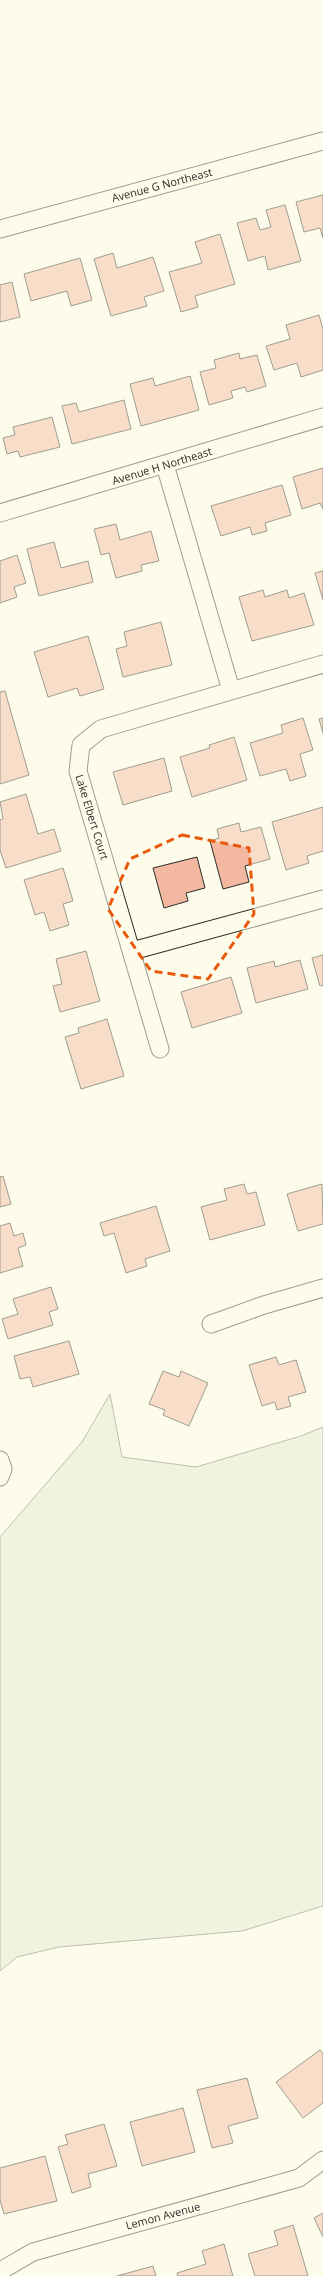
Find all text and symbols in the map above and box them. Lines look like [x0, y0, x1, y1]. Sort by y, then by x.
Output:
street label: Avenue G Northeast [110, 164, 214, 205]
street label: Avenue H Northeast [110, 443, 214, 488]
street label: Lake Elbert Court [72, 772, 113, 861]
street label: Lemon Avenue [124, 2198, 202, 2233]

